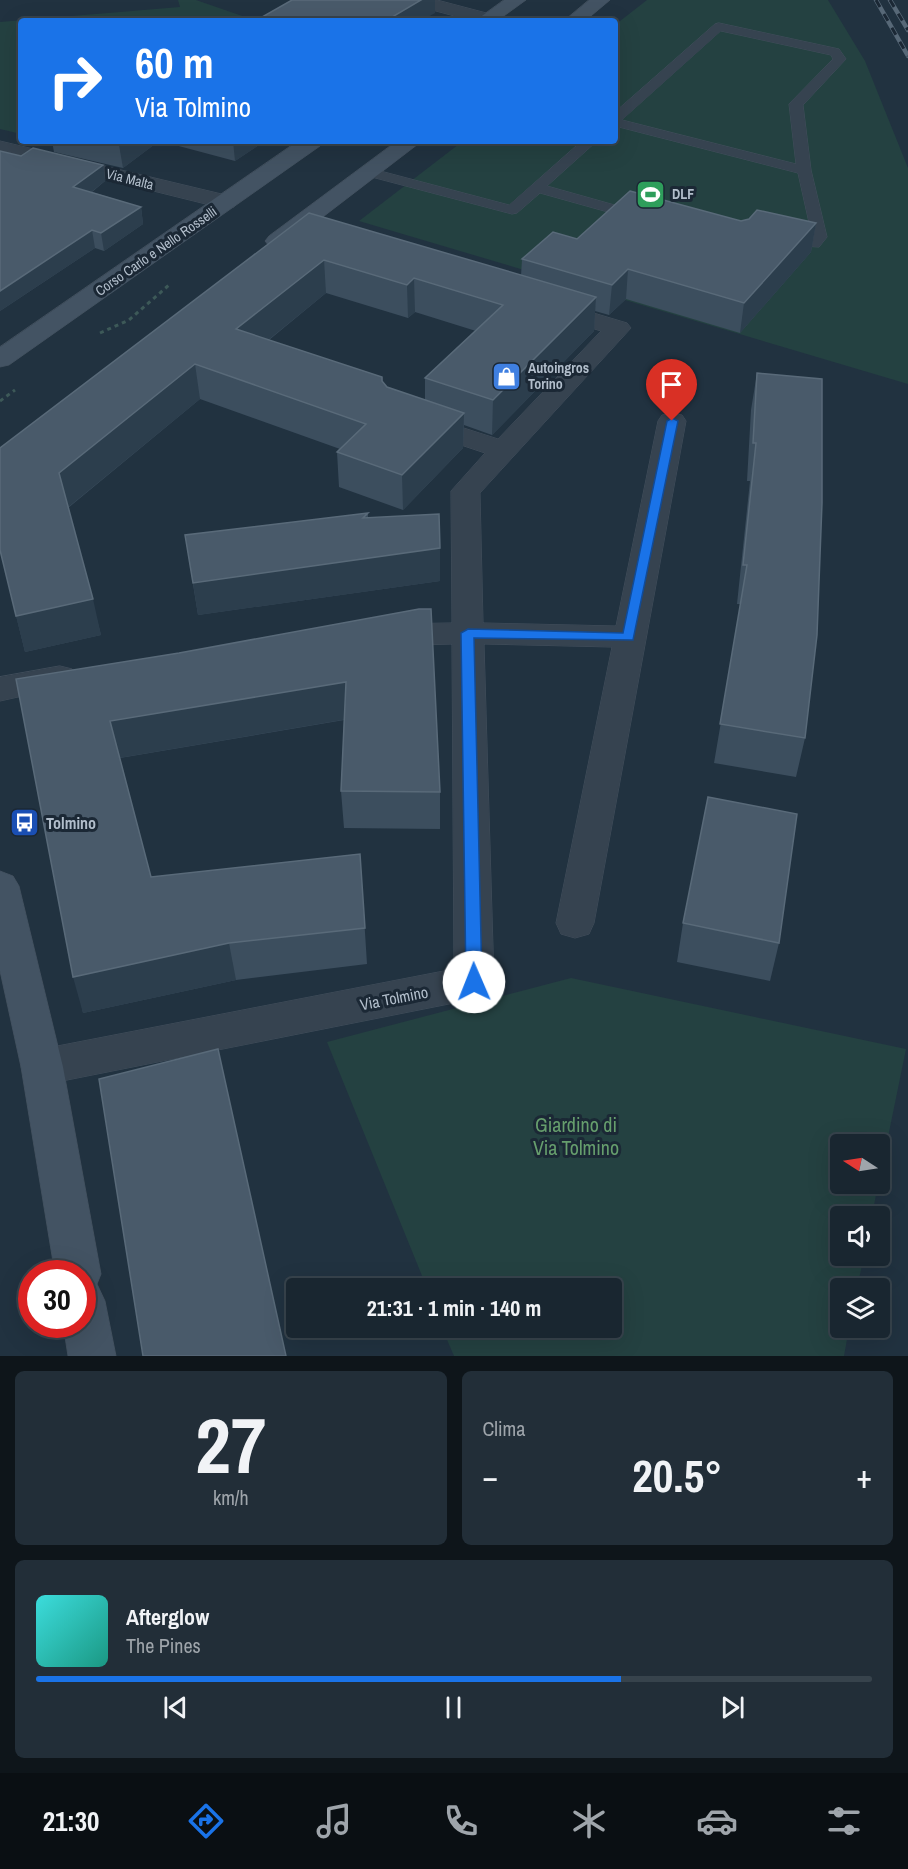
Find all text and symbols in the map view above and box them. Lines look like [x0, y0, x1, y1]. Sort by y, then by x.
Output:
text: 60 m [135, 35, 214, 91]
icon: right [36, 42, 114, 120]
text: Via Tolmino [135, 89, 251, 125]
street label: Via Malta [104, 164, 156, 194]
sports icon: DLF [635, 178, 667, 210]
place label: DLF [672, 185, 694, 203]
street label: Corso Carlo e Nello Rosselli [92, 202, 220, 300]
place label: Autoingros Torino [528, 359, 589, 393]
pin [646, 359, 697, 421]
shop icon: Autoingros Torino [491, 360, 523, 392]
icon: arrive [655, 368, 688, 401]
bus stop icon: Tolmino [9, 807, 41, 839]
place label: Tolmino [46, 812, 96, 834]
position arrow [442, 950, 506, 1014]
street label: Via Tolmino [358, 981, 430, 1015]
park label: Giardino di Via Tolmino [533, 1111, 619, 1161]
north arrow [830, 1134, 890, 1194]
map controls [830, 1134, 890, 1338]
button: sound [830, 1206, 890, 1266]
speed limit sign: 30 [18, 1260, 96, 1338]
button: layers [830, 1278, 890, 1338]
text: 21:31 · 1 min · 140 m [367, 1293, 541, 1323]
text: 27 [195, 1392, 266, 1497]
text: Clima [483, 1415, 525, 1442]
text: 20.5° [632, 1445, 722, 1506]
text: − [483, 1454, 498, 1498]
text: + [856, 1454, 872, 1498]
text: km/h [213, 1484, 249, 1511]
text: Afterglow [126, 1602, 209, 1632]
text: The Pines [126, 1632, 201, 1659]
icon: previous [159, 1691, 192, 1724]
icon: pause [437, 1691, 470, 1724]
icon: next [716, 1691, 749, 1724]
icon: directions [185, 1800, 227, 1842]
icon: music [313, 1800, 355, 1842]
icon: phone [440, 1800, 482, 1842]
icon: climate [568, 1800, 610, 1842]
icon: car [696, 1800, 738, 1842]
icon: filters [823, 1800, 865, 1842]
text: 21:30 [43, 1803, 99, 1839]

